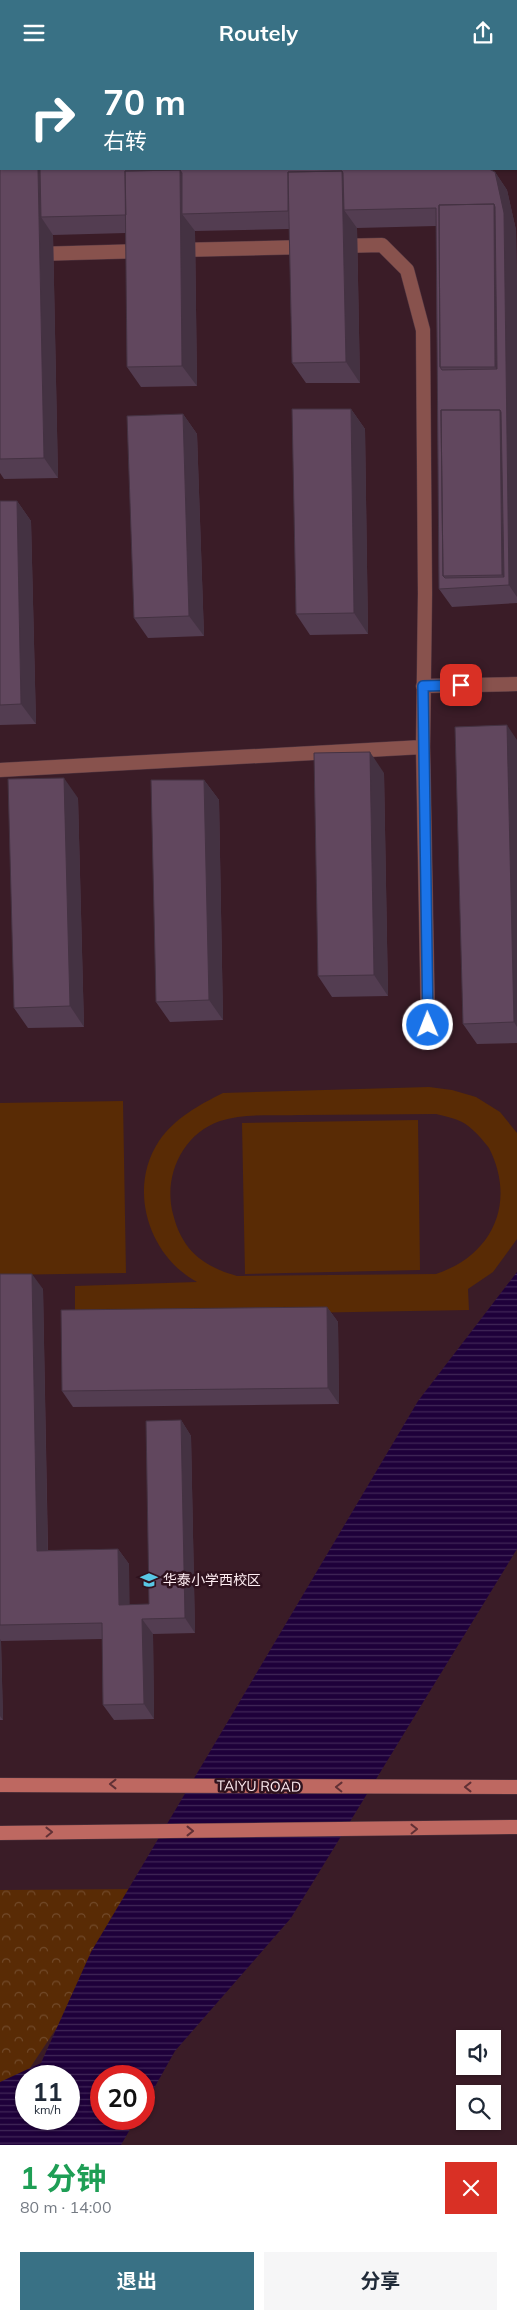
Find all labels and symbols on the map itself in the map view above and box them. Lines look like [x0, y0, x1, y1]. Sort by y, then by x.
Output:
pin [440, 664, 482, 706]
position arrow [401, 998, 453, 1050]
school or university icon: 华泰小学西校区 [139, 1570, 159, 1590]
place label: 华泰小学西校区 [163, 1571, 261, 1589]
street label: TAIYU ROAD [217, 1776, 301, 1796]
one-way arrow [108, 1779, 116, 1789]
one-way arrow [335, 1782, 342, 1792]
one-way arrow [464, 1782, 472, 1792]
one-way arrow [410, 1824, 418, 1835]
one-way arrow [186, 1826, 194, 1836]
one-way arrow [45, 1827, 53, 1837]
speed limit sign: 20 [90, 2065, 155, 2130]

